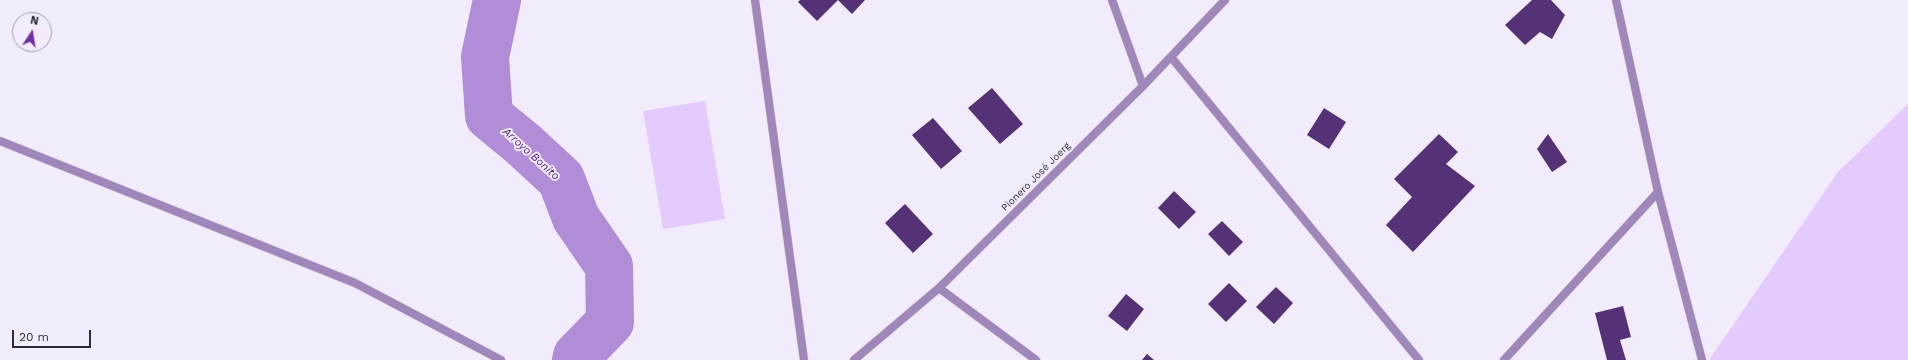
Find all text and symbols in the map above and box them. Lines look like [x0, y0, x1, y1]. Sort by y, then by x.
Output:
north arrow [12, 12, 52, 52]
text: N [29, 14, 40, 28]
water label: Arroyo Bonito [500, 125, 562, 183]
street label: Pionero José Joerg [999, 140, 1073, 214]
scale bar [14, 322, 93, 348]
text: 20 m [19, 330, 49, 344]

